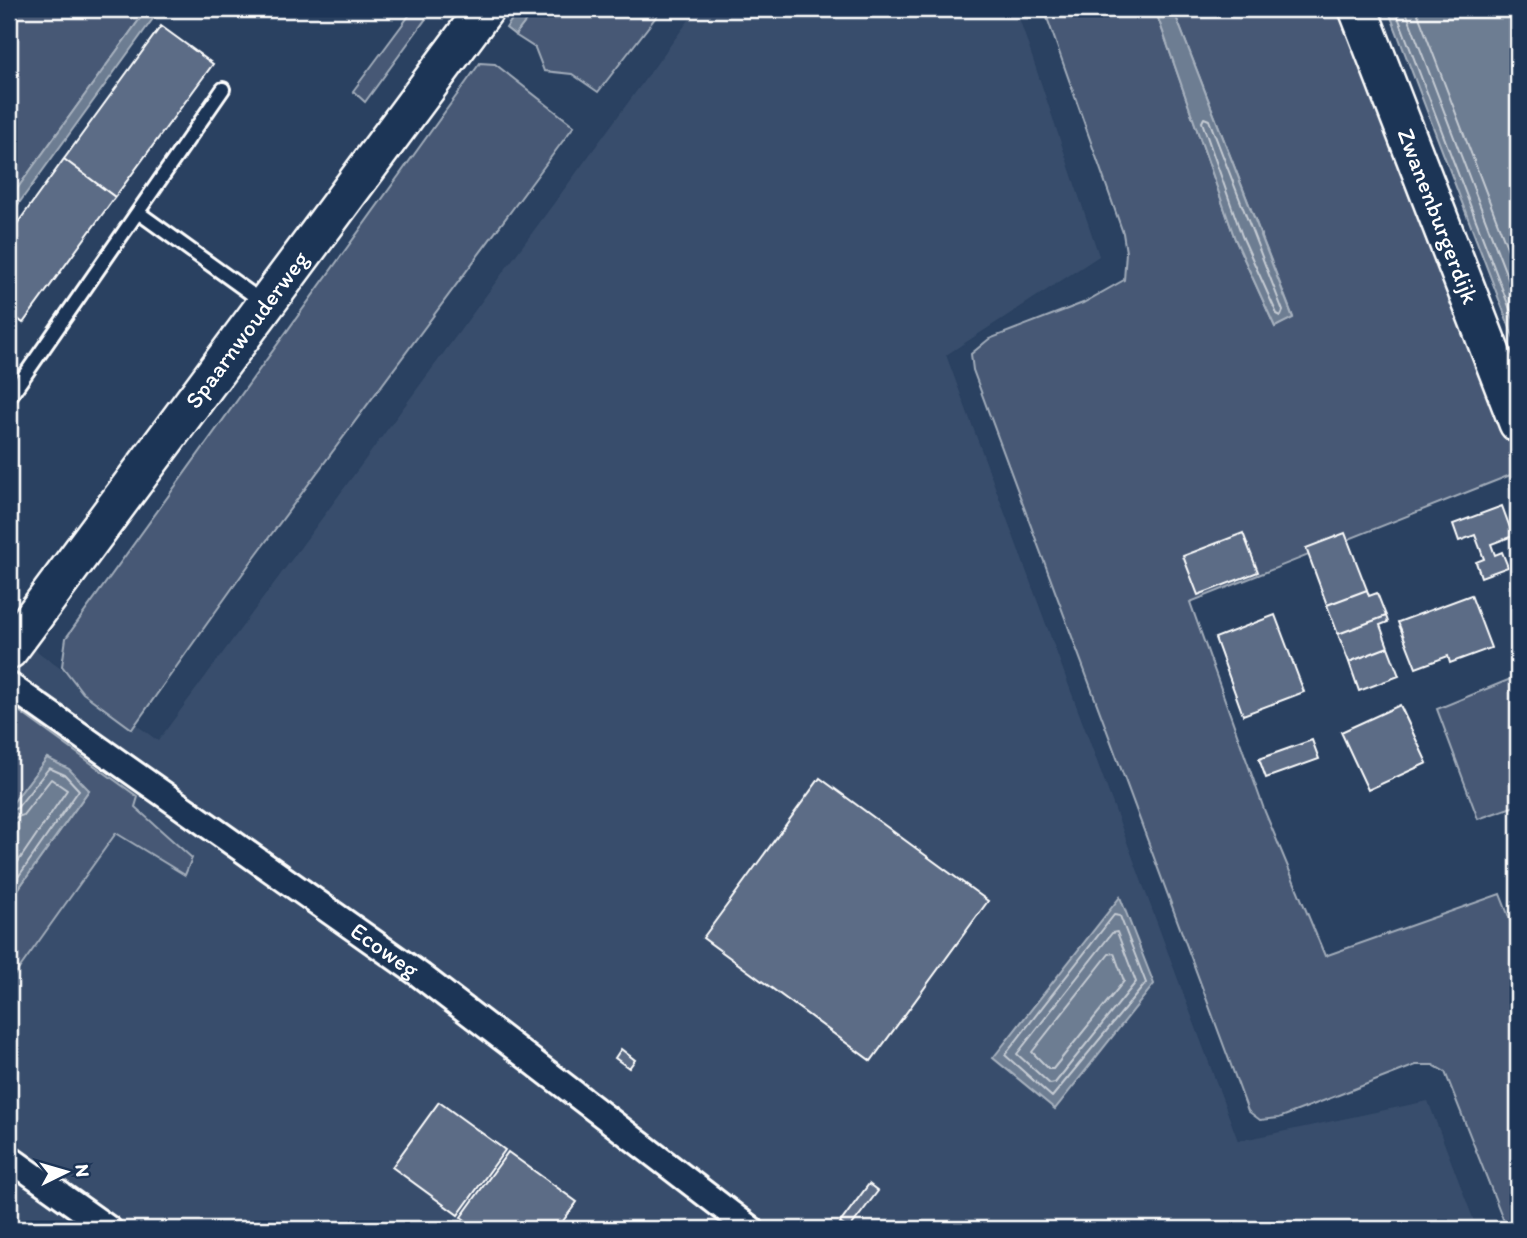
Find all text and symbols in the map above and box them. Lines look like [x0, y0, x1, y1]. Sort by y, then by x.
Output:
street label: Zwanenburgerdijk [1392, 124, 1486, 308]
street label: Spaarnwouderweg [179, 244, 315, 414]
street label: Ecoweg [345, 916, 425, 984]
north arrow [32, 1136, 102, 1206]
text: N [70, 1163, 94, 1178]

